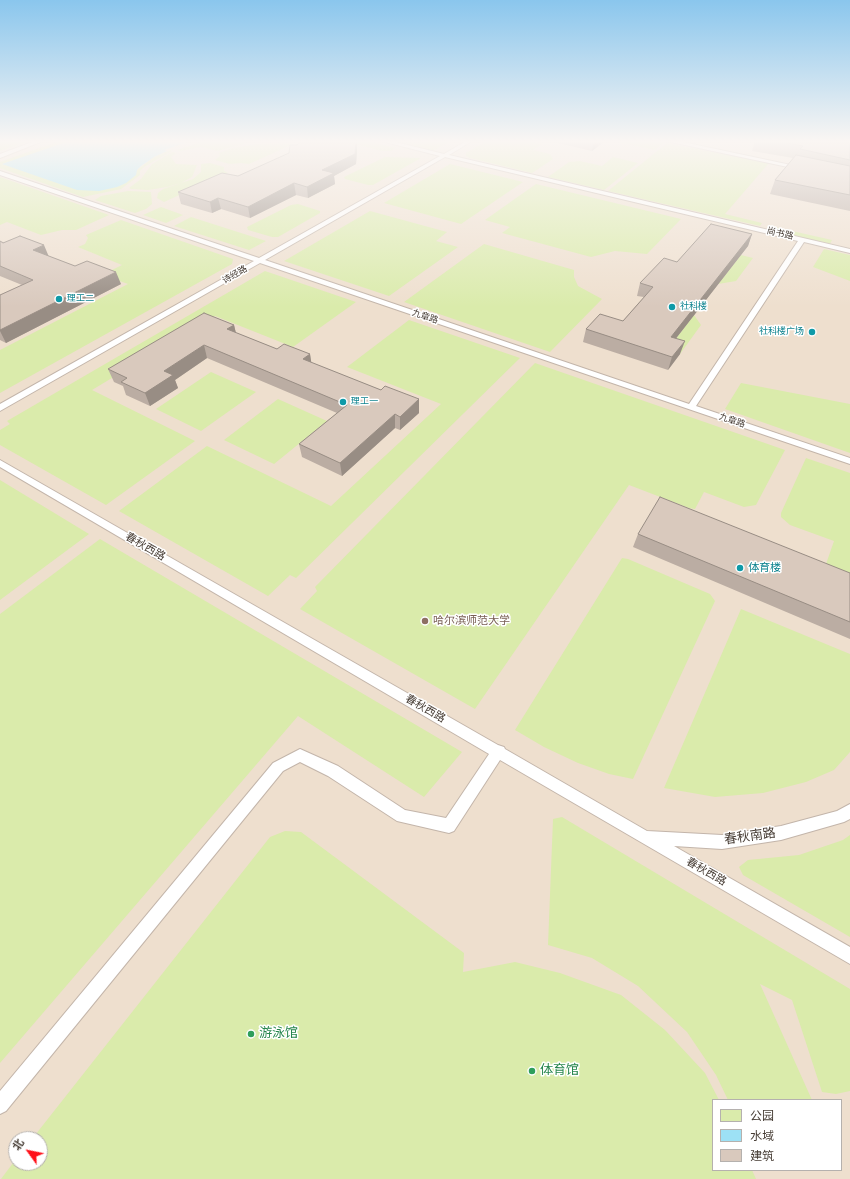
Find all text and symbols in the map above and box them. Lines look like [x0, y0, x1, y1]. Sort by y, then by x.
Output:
street label: 尚书路 [766, 226, 794, 242]
street label: 诗经路 [221, 264, 249, 286]
marker: 理工二 [54, 294, 64, 304]
place label: 理工二 [67, 294, 94, 304]
marker: 社科楼 [667, 302, 677, 312]
place label: 社科楼 [680, 302, 707, 312]
street label: 九章路 [410, 307, 440, 327]
place label: 社科楼广场 [759, 327, 804, 337]
marker: 社科楼广场 [807, 327, 817, 337]
marker: 理工一 [338, 397, 348, 407]
place label: 理工一 [351, 397, 378, 407]
street label: 九章路 [717, 411, 747, 431]
street label: 春秋西路 [123, 530, 167, 564]
place label: 体育楼 [748, 561, 781, 575]
marker: 体育楼 [735, 563, 745, 573]
place label: 哈尔滨师范大学 [433, 614, 510, 628]
marker: 哈尔滨师范大学 [420, 616, 430, 626]
street label: 春秋西路 [403, 692, 447, 726]
street label: 春秋南路 [723, 826, 777, 848]
street label: 春秋西路 [684, 855, 728, 889]
place label: 游泳馆 [259, 1026, 298, 1042]
marker: 游泳馆 [246, 1029, 256, 1039]
place label: 体育馆 [540, 1063, 579, 1079]
marker: 体育馆 [527, 1066, 537, 1076]
legend [712, 1099, 842, 1171]
text: 公园 [750, 1109, 774, 1124]
text: 水域 [750, 1129, 774, 1144]
north arrow [8, 1131, 48, 1171]
text: 北 [10, 1137, 27, 1153]
text: 建筑 [750, 1149, 774, 1164]

